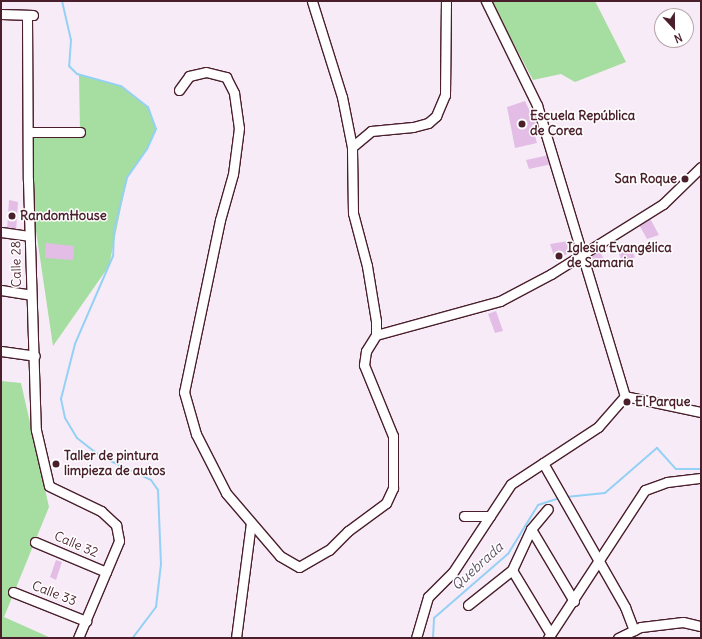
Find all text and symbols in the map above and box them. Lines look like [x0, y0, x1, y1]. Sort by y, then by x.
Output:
north arrow [654, 8, 694, 48]
text: N [672, 30, 684, 46]
place label: Escuela República de Corea [530, 109, 635, 140]
marker: Escuela República de Corea [517, 119, 527, 129]
place label: San Roque [615, 171, 677, 187]
marker: San Roque [680, 174, 690, 184]
place label: RandomHouse [20, 208, 107, 224]
marker: RandomHouse [7, 211, 17, 221]
street label: Calle 28 [9, 241, 25, 287]
place label: Iglesia Evangélica de Samaria [567, 241, 672, 272]
marker: Iglesia Evangélica de Samaria [554, 251, 564, 261]
place label: El Parque [635, 394, 690, 410]
marker: El Parque [622, 397, 632, 407]
place label: Taller de pintura limpieza de autos [64, 449, 165, 480]
marker: Taller de pintura limpieza de autos [51, 459, 61, 469]
street label: Calle 32 [52, 529, 100, 561]
water label: Quebrada [448, 538, 506, 594]
street label: Calle 33 [29, 578, 79, 610]

